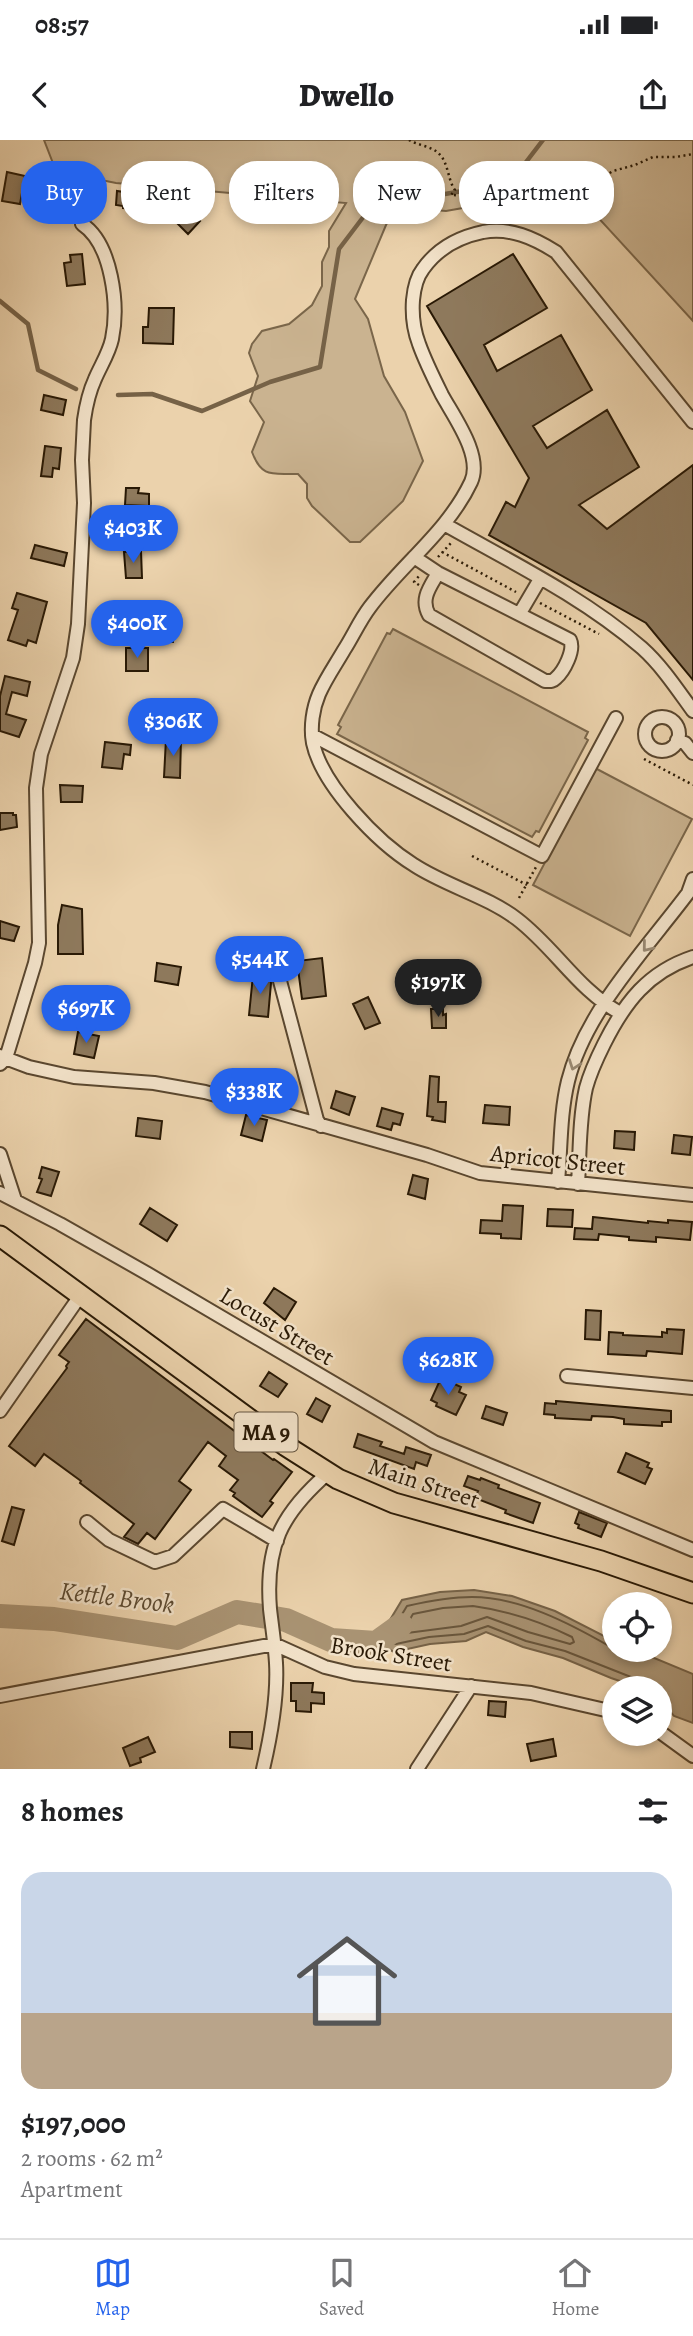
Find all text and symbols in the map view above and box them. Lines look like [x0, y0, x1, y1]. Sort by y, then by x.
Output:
text: 08:57 [35, 7, 89, 42]
text: Dwello [299, 73, 394, 117]
icon: back [21, 76, 59, 114]
icon: share [634, 76, 672, 114]
chip: Buy [21, 161, 107, 224]
chip: Rent [121, 161, 215, 224]
chip: Filters [229, 161, 339, 224]
chip: New [353, 161, 445, 224]
chip: Apartment [459, 161, 614, 224]
pin: $403K [84, 506, 182, 565]
text: $403K [104, 512, 162, 543]
pin: $400K [88, 601, 186, 660]
text: $400K [107, 607, 167, 638]
pin: $306K [124, 698, 222, 758]
text: $306K [144, 705, 202, 736]
pin: $544K [211, 936, 309, 996]
one-way arrow [643, 939, 655, 952]
text: $544K [231, 943, 289, 974]
pin: $197K [389, 960, 487, 1019]
text: $197K [411, 966, 465, 997]
pin: $697K [37, 986, 135, 1045]
text: $697K [57, 992, 115, 1023]
one-way arrow [568, 1059, 582, 1071]
pin: $338K [205, 1068, 303, 1128]
text: $338K [226, 1075, 282, 1106]
street label: Apricot Street [488, 1137, 627, 1183]
street label: Locust Street [214, 1279, 340, 1373]
pin: $628K [399, 1338, 497, 1397]
text: $628K [419, 1344, 477, 1375]
road number: MA 9 [234, 1413, 298, 1452]
street label: Main Street [364, 1450, 484, 1516]
water label: Kettle Brook [58, 1573, 176, 1622]
map controls [602, 1592, 672, 1746]
button: locate [602, 1592, 672, 1662]
street label: Brook Street [328, 1629, 454, 1679]
button: layers [602, 1676, 672, 1746]
text: 8 homes [21, 1791, 124, 1831]
icon: filters [634, 1792, 672, 1830]
icon: home [284, 1918, 410, 2044]
text: $197,000 [21, 2103, 126, 2143]
text: 2 rooms · 62 m² [21, 2143, 163, 2174]
text: Apartment [21, 2174, 123, 2205]
tab: Map [94, 2254, 132, 2322]
tab: Saved [319, 2254, 364, 2322]
tab: Home [552, 2254, 599, 2322]

